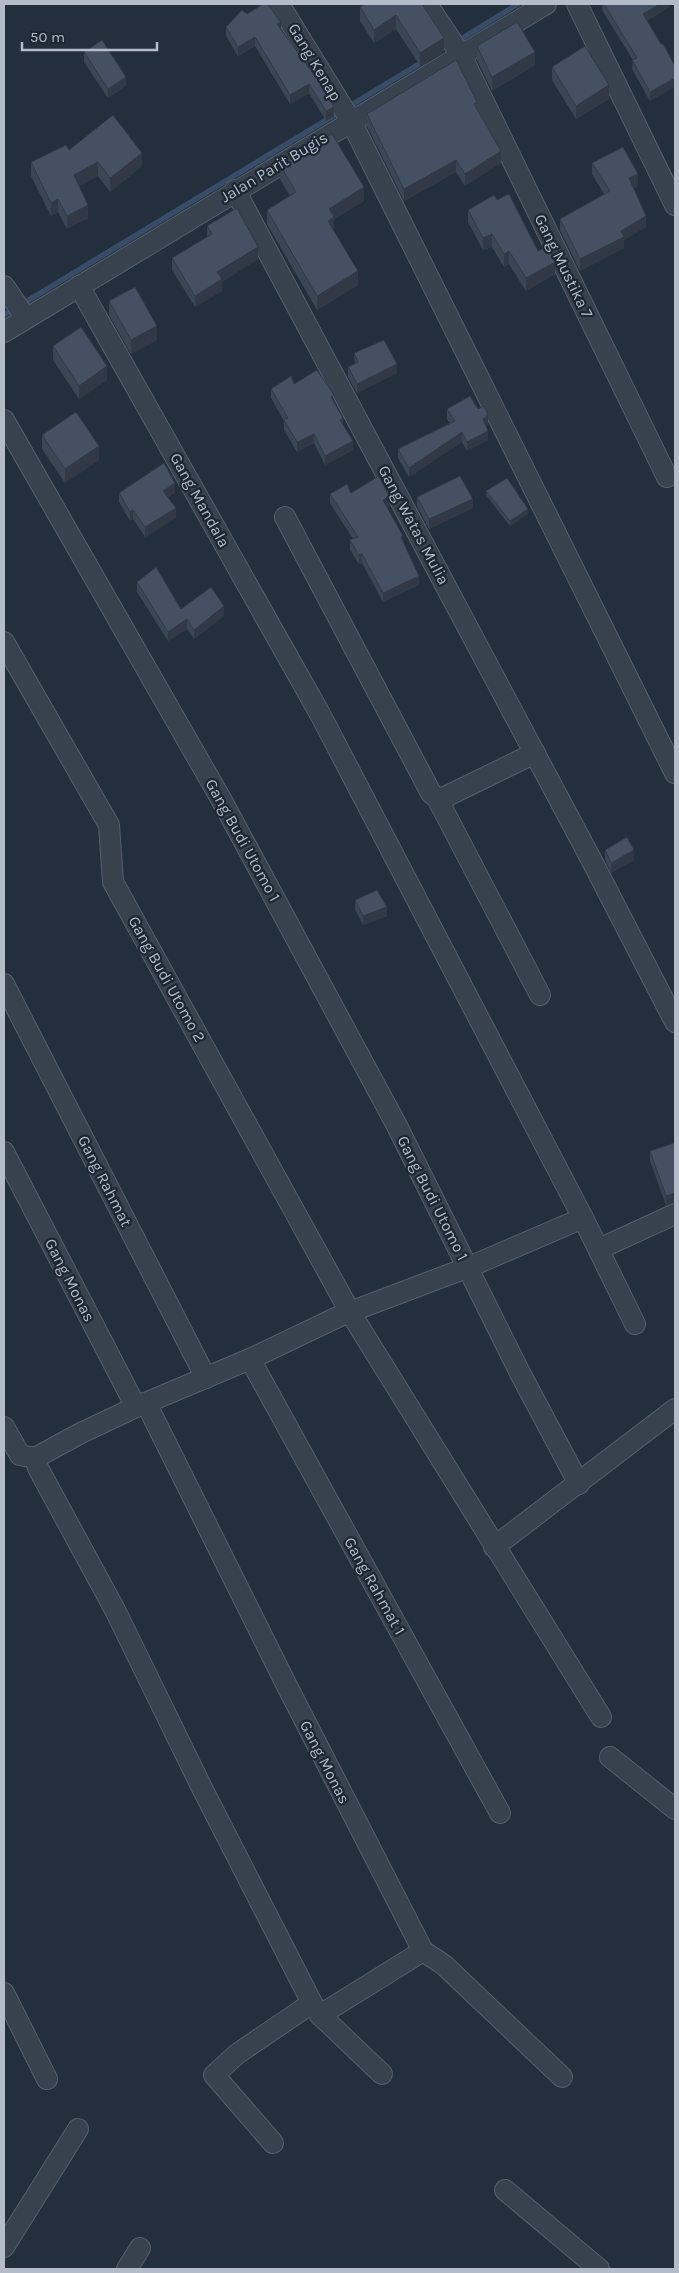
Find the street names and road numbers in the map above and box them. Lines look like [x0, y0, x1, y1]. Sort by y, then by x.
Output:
street label: Gang Kenap [284, 20, 346, 104]
street label: Jalan Parit Bugis [217, 127, 331, 207]
street label: Gang Mustika 7 [531, 211, 598, 321]
street label: Gang Mandala [166, 449, 234, 551]
street label: Gang Watas Mulia [375, 462, 453, 588]
street label: Gang Budi Utomo 1 [201, 775, 285, 905]
street label: Gang Budi Utomo 2 [124, 913, 210, 1045]
street label: Gang Rahmat [74, 1132, 136, 1230]
street label: Gang Budi Utomo 1 [393, 1133, 473, 1263]
street label: Gang Monas [41, 1235, 99, 1325]
street label: Gang Rahmat 1 [340, 1534, 410, 1638]
street label: Gang Monas [296, 1717, 354, 1807]

